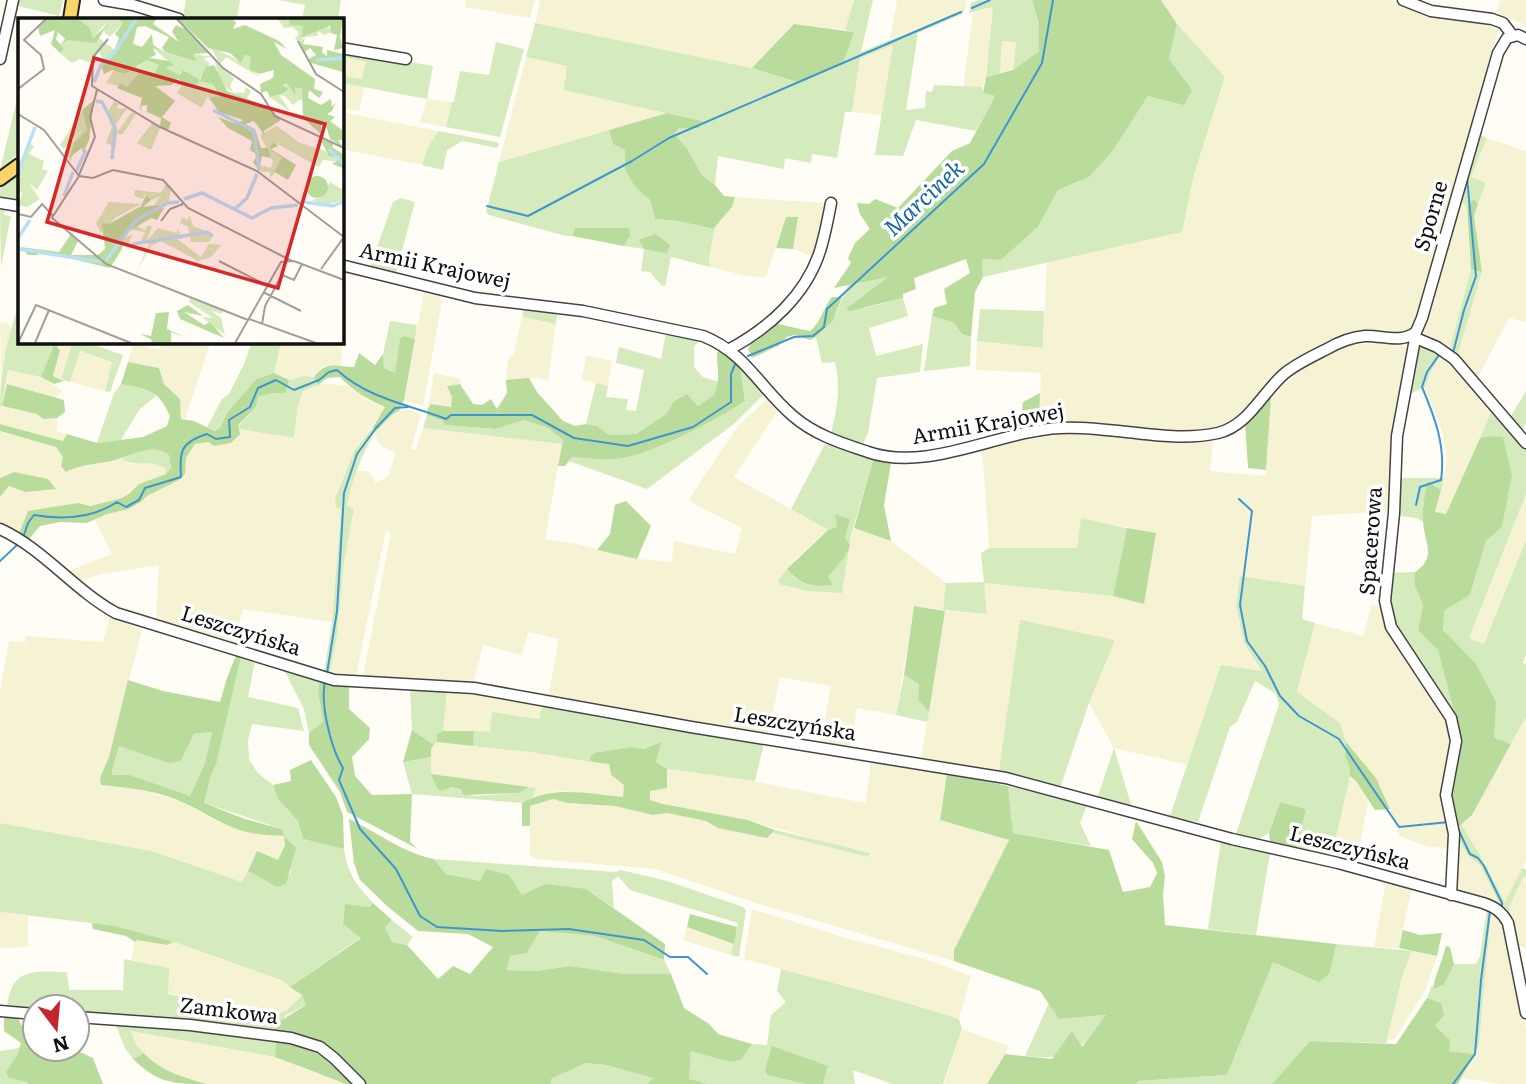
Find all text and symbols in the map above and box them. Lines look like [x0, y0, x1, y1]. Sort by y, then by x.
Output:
inset map [18, 18, 343, 343]
water label: Marcinek [875, 150, 971, 243]
street label: Sporne [1404, 176, 1453, 254]
street label: Armii Krajowej [357, 232, 514, 295]
street label: Armii Krajowej [909, 393, 1066, 450]
street label: Spacerowa [1349, 485, 1388, 596]
street label: Leszczyńska [178, 596, 306, 662]
street label: Leszczyńska [732, 697, 860, 747]
street label: Leszczyńska [1287, 816, 1415, 876]
street label: Zamkowa [178, 987, 281, 1030]
north arrow [21, 993, 91, 1063]
text: N [49, 1030, 72, 1061]

